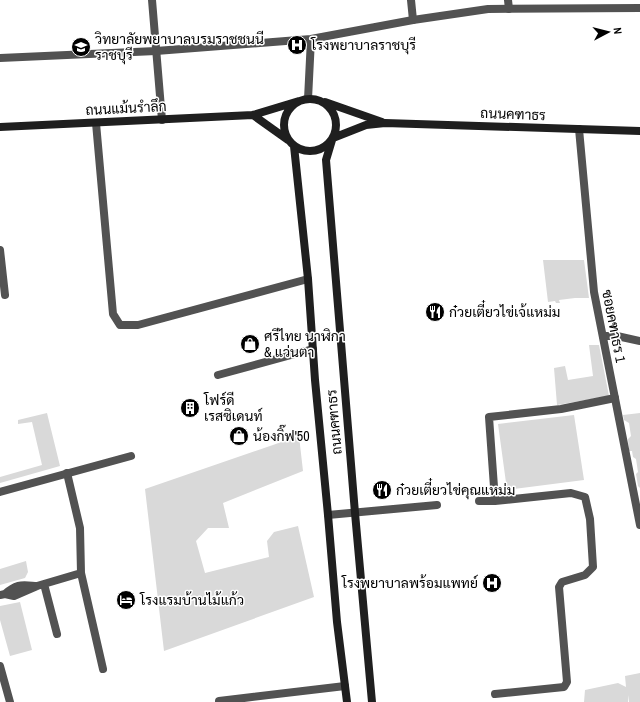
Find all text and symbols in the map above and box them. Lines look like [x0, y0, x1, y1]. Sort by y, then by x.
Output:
north arrow [588, 12, 628, 52]
text: N [611, 27, 625, 35]
place label: วิทยาลัยพยาบาลบรมราชชนนี ราชบุรี [94, 30, 264, 65]
hospital icon: โรงพยาบาลราชบุรี [286, 34, 308, 56]
school or university icon: วิทยาลัยพยาบาลบรมราชชนนี ราชบุรี [70, 36, 92, 58]
place label: โรงพยาบาลราชบุรี [310, 36, 416, 55]
street label: ถนนแม้นรำลึก [85, 97, 167, 119]
street label: ถนนคฑาธร [480, 104, 546, 124]
street label: ซอยคฑาธร 1 [598, 288, 630, 365]
place label: ก๋วยเตี๋ยวไข่เจ้แหม่ม [449, 300, 560, 321]
restaurant icon: ก๋วยเตี๋ยวไข่เจ้แหม่ม [424, 301, 446, 323]
place label: ศรีไทย นาฬิกา & แว่นตา [264, 327, 346, 361]
shop icon: ศรีไทย นาฬิกา & แว่นตา [239, 333, 261, 355]
street label: ถนนคฑาธร [322, 388, 346, 455]
place label: โฟร์ดี เรสซิเดนท์ [203, 391, 263, 425]
building icon: โฟร์ดี เรสซิเดนท์ [179, 397, 201, 419]
place label: น้องกิ๊ฟ'50 [253, 424, 310, 445]
shop icon: น้องกิ๊ฟ'50 [228, 425, 250, 447]
place label: ก๋วยเตี๋ยวไข่คุณแหม่ม [396, 478, 515, 500]
restaurant icon: ก๋วยเตี๋ยวไข่คุณแหม่ม [371, 479, 393, 501]
hospital icon: โรงพยาบาลพร้อมแพทย์ [481, 572, 503, 594]
place label: โรงพยาบาลพร้อมแพทย์ [341, 574, 478, 592]
hotel icon: โรงแรมบ้านไม้แก้ว [115, 589, 137, 611]
place label: โรงแรมบ้านไม้แก้ว [139, 591, 244, 609]

